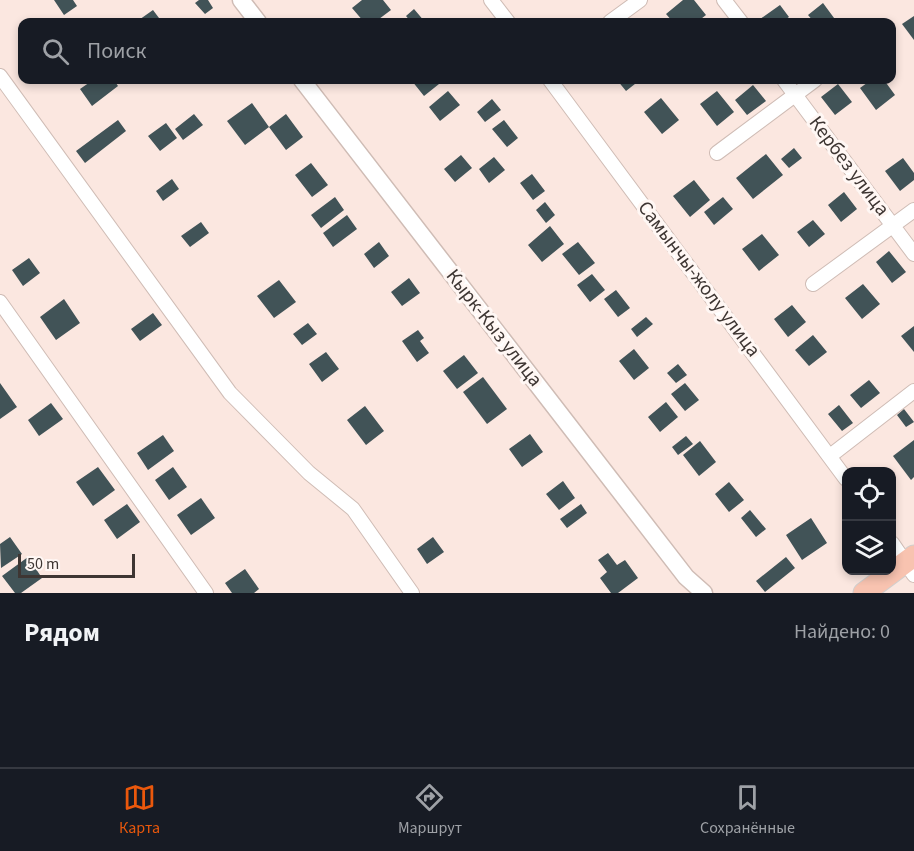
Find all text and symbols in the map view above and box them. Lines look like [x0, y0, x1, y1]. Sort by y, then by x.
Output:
search box [18, 18, 896, 84]
icon: search [39, 35, 72, 68]
text: Поиск [87, 35, 146, 67]
street label: Кербез улица [802, 110, 896, 222]
street label: Самынчы-жолу улица [631, 195, 767, 363]
street label: Кырк-Кыз улица [439, 263, 549, 393]
map controls [842, 467, 896, 575]
button: locate [842, 467, 896, 521]
button: layers [842, 521, 896, 575]
scale bar [18, 551, 135, 578]
text: 50 m [27, 553, 59, 575]
text: Рядом [24, 614, 100, 651]
text: Найдено: 0 [794, 618, 890, 646]
tab: Карта [119, 781, 160, 839]
tab: Маршрут [398, 781, 462, 839]
tab: Сохранённые [700, 781, 795, 839]

